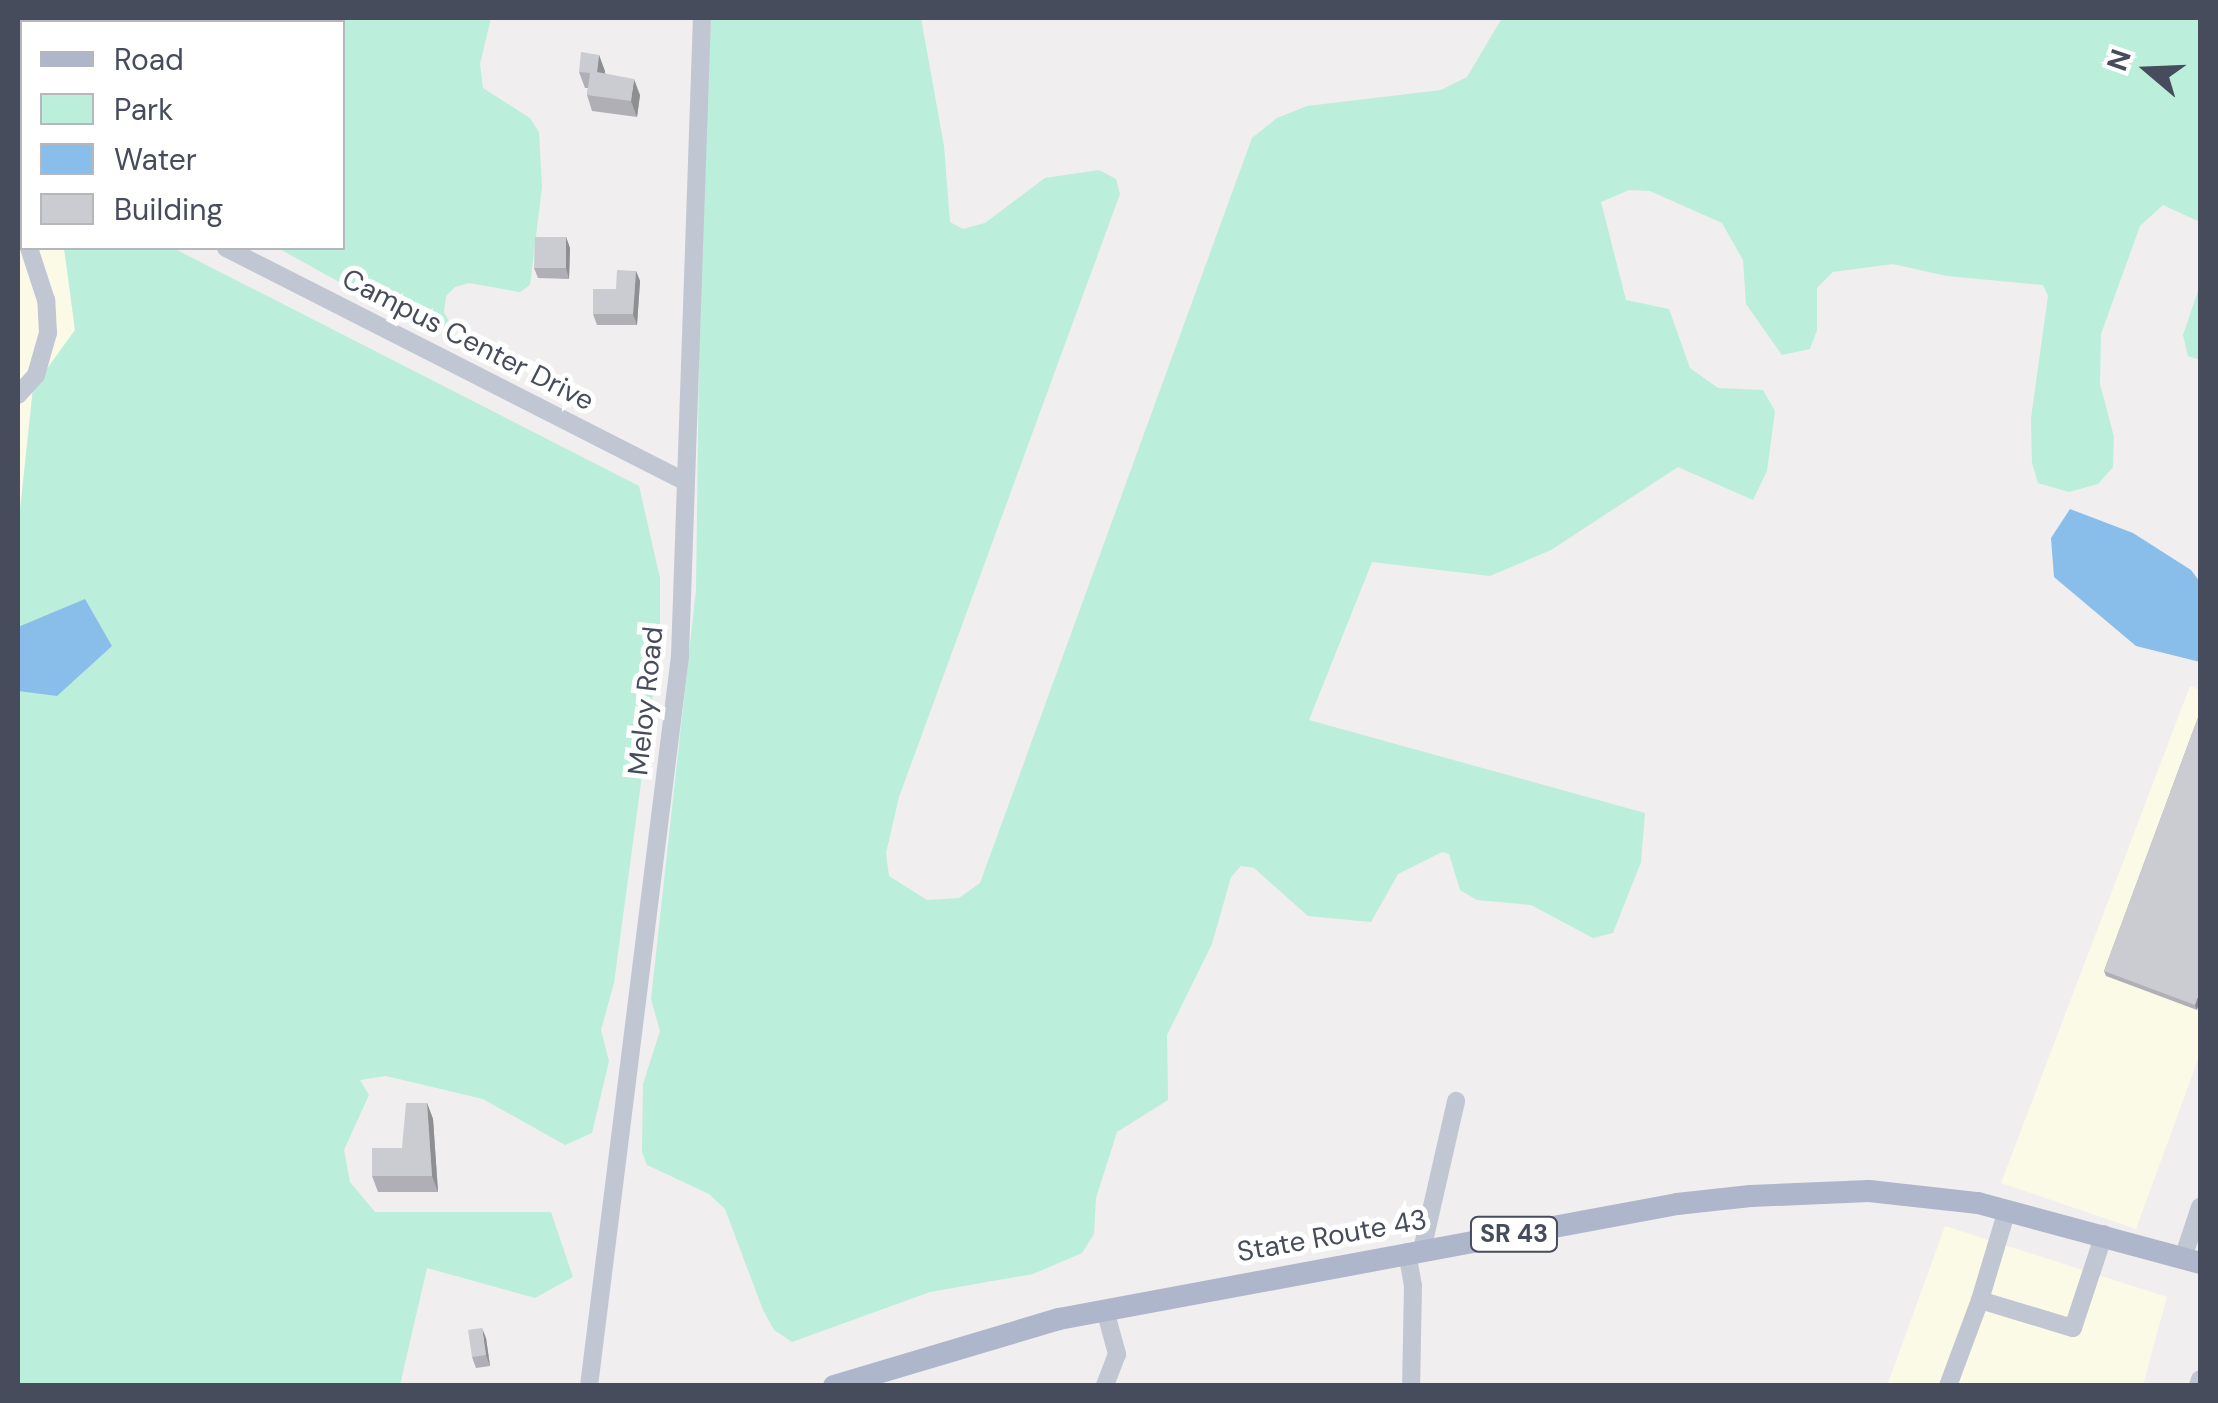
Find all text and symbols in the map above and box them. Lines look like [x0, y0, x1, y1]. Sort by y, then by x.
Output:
legend [20, 20, 345, 250]
north arrow [2098, 20, 2198, 120]
text: Road [114, 40, 184, 79]
text: N [2098, 44, 2140, 76]
text: Park [114, 90, 173, 129]
text: Water [114, 140, 197, 179]
text: Building [114, 190, 223, 229]
street label: Campus Center Drive [337, 262, 599, 418]
street label: Meloy Road [621, 625, 671, 777]
street label: State Route 43 [1235, 1203, 1429, 1269]
road number: SR 43 [1469, 1214, 1559, 1254]

